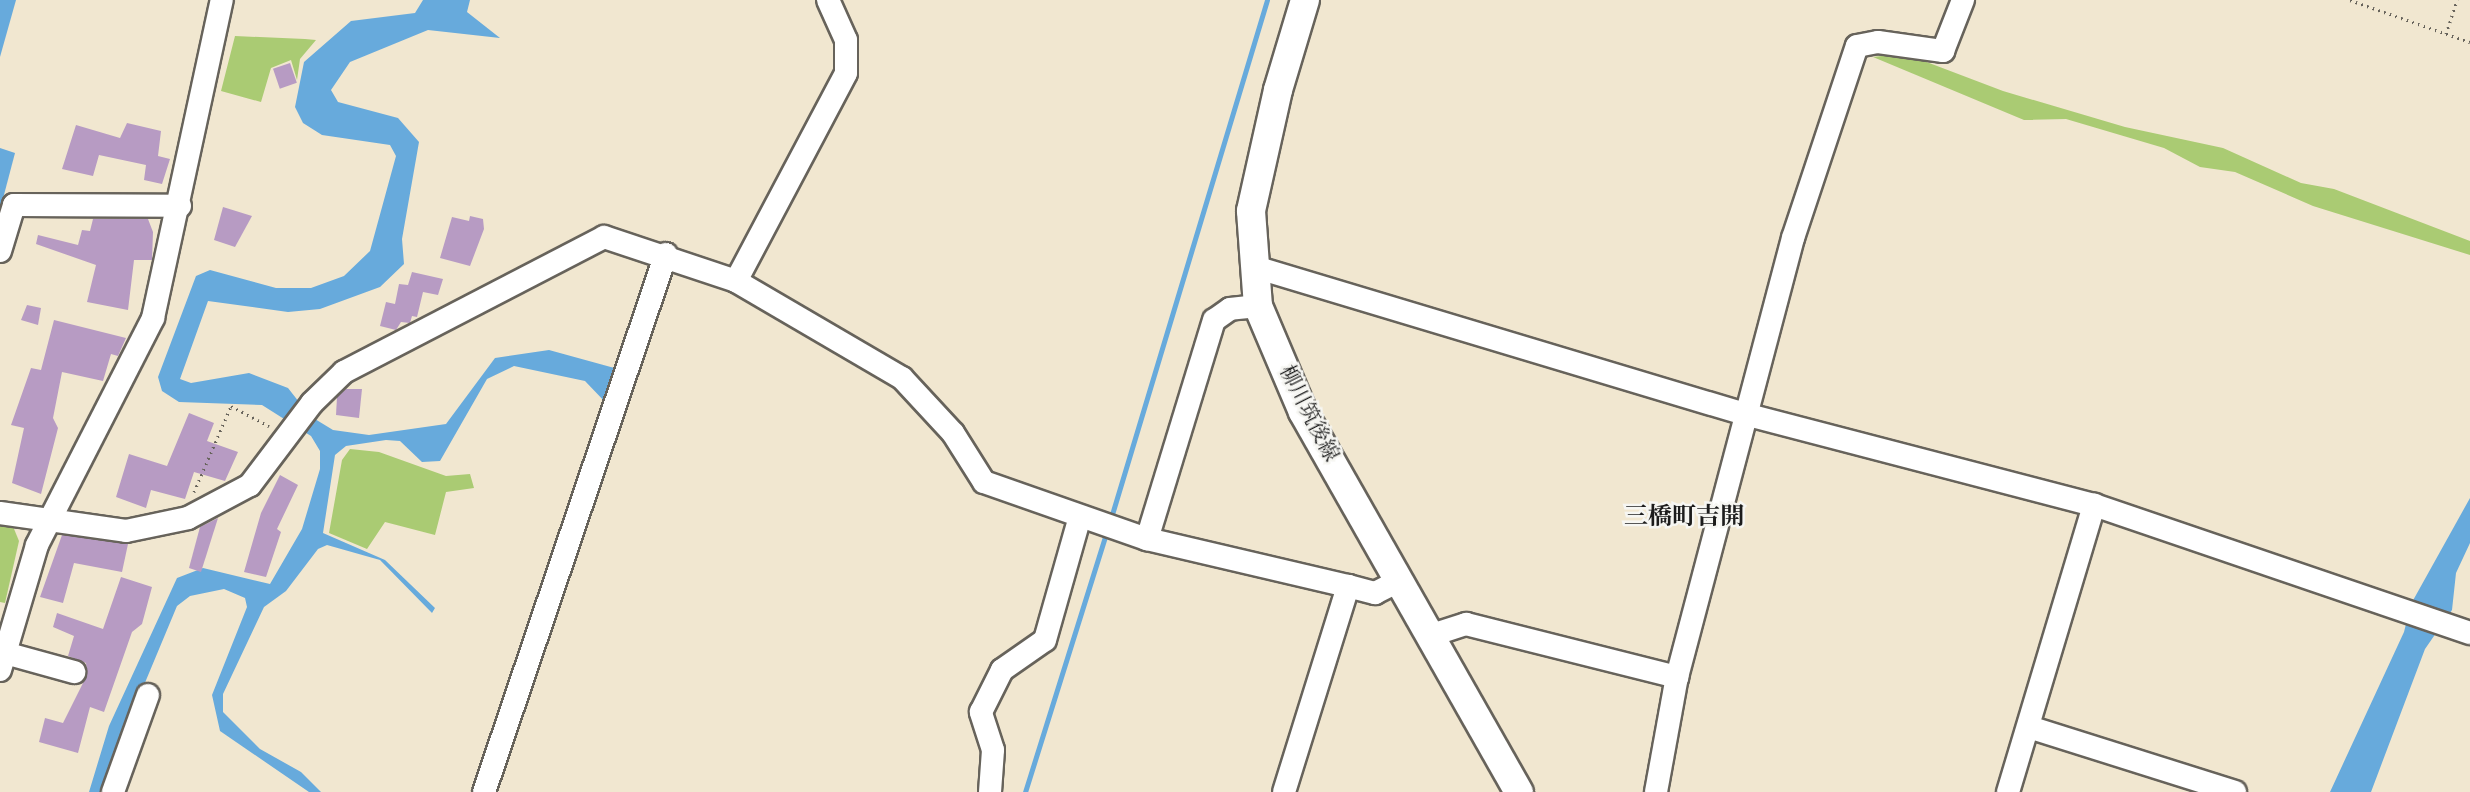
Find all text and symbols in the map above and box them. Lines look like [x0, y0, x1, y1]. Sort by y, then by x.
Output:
street label: 柳川筑後線 [1273, 362, 1343, 466]
district label: 三橋町吉開 [1624, 504, 1744, 532]

